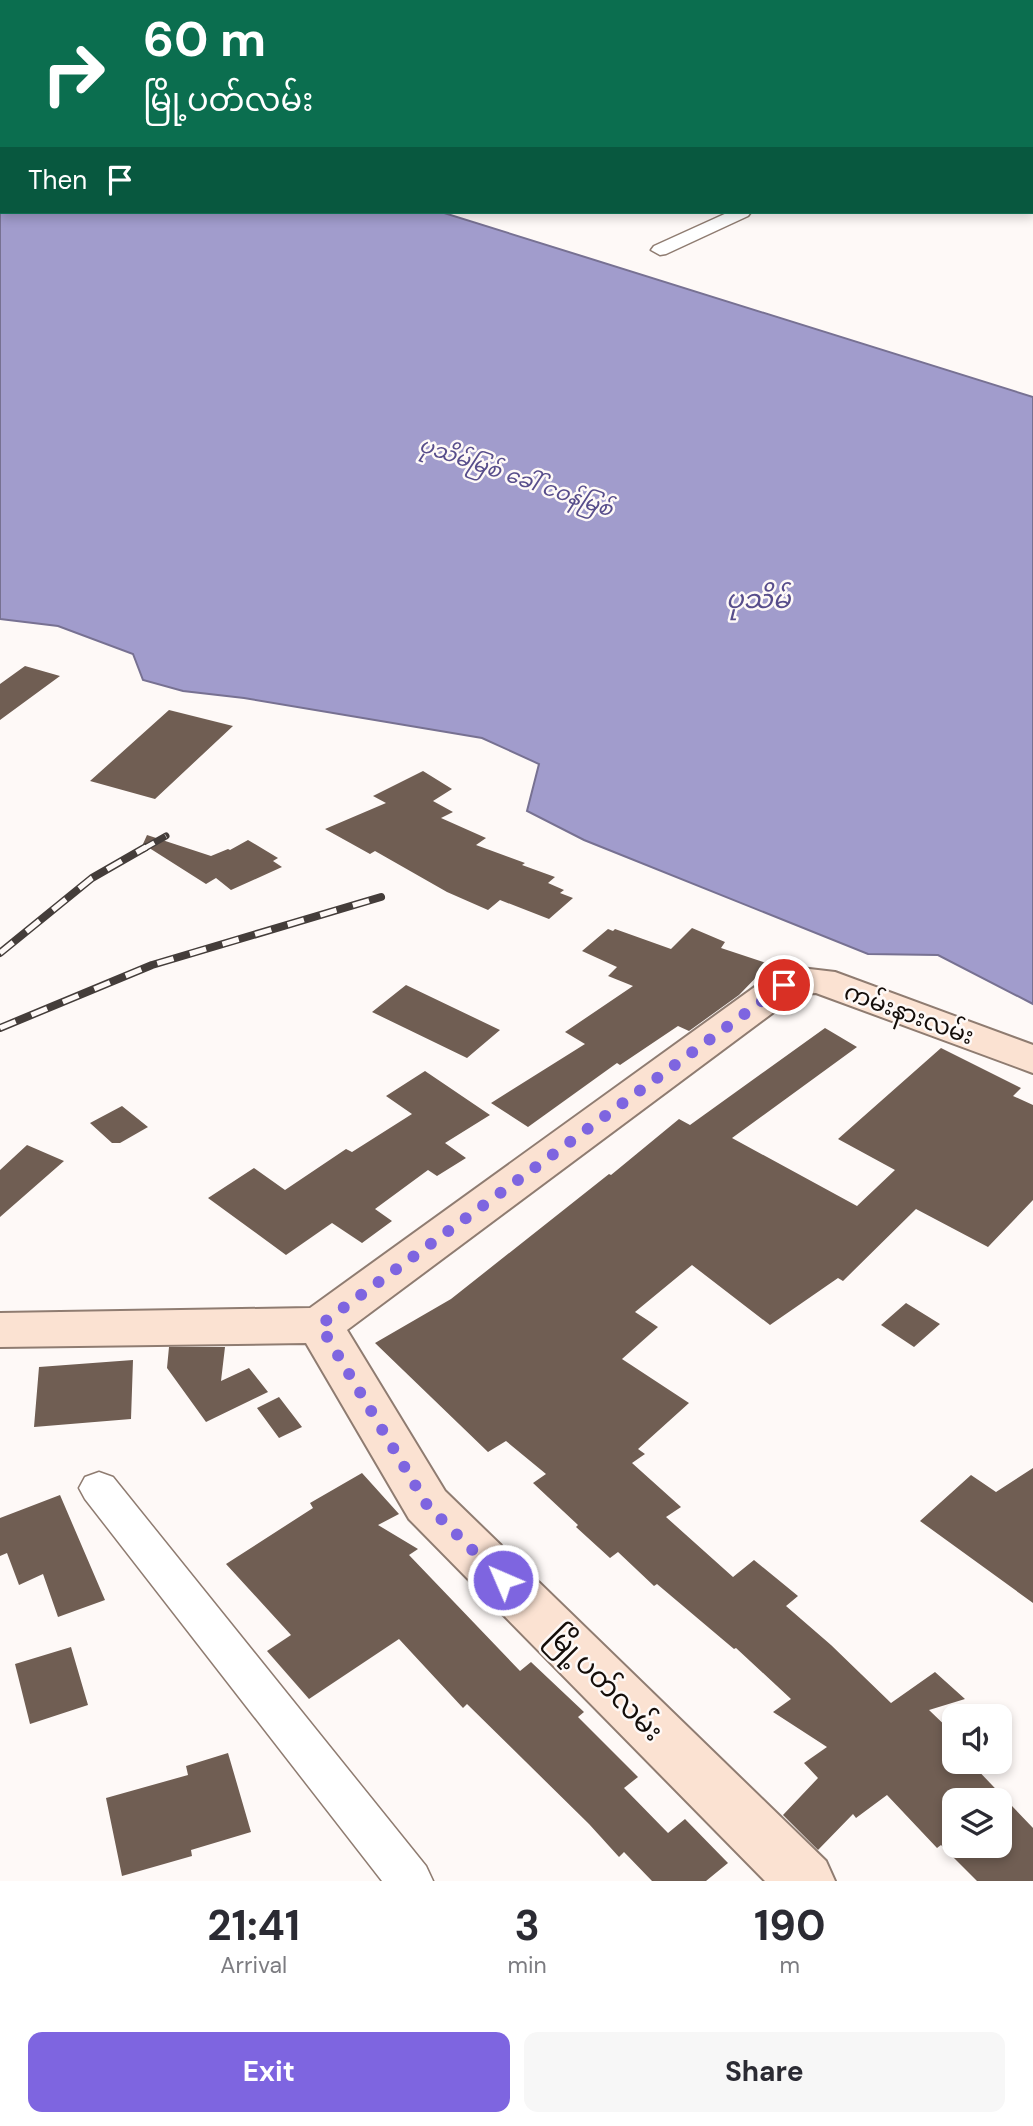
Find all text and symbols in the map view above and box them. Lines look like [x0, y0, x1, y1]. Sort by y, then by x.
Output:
text: 60 m [143, 7, 266, 71]
icon: right [28, 28, 119, 119]
text: မြို့ပတ်လမ်း [143, 79, 313, 121]
icon: arrive [101, 161, 139, 199]
text: Then [28, 163, 87, 197]
water label: ပုသိမ်မြစ် ခေါ် ငဝန်မြစ် [415, 430, 618, 527]
water label: ပုသိမ် [726, 581, 792, 621]
pin [754, 955, 814, 1015]
icon: arrive [765, 966, 803, 1004]
street label: ကမ်းနားလမ်း [839, 976, 978, 1055]
position arrow [466, 1543, 540, 1617]
street label: မြို့ပတ်လမ်း [537, 1618, 671, 1752]
map controls [942, 1704, 1012, 1858]
button: sound [942, 1704, 1012, 1774]
button: layers [942, 1788, 1012, 1858]
text: 21:41 [207, 1898, 300, 1953]
text: 3 [514, 1898, 540, 1953]
text: 190 [754, 1898, 826, 1953]
text: Arrival [220, 1950, 287, 1980]
text: min [508, 1950, 547, 1980]
text: m [780, 1950, 800, 1980]
button: Exit [28, 2032, 510, 2112]
button: Share [524, 2032, 1005, 2112]

